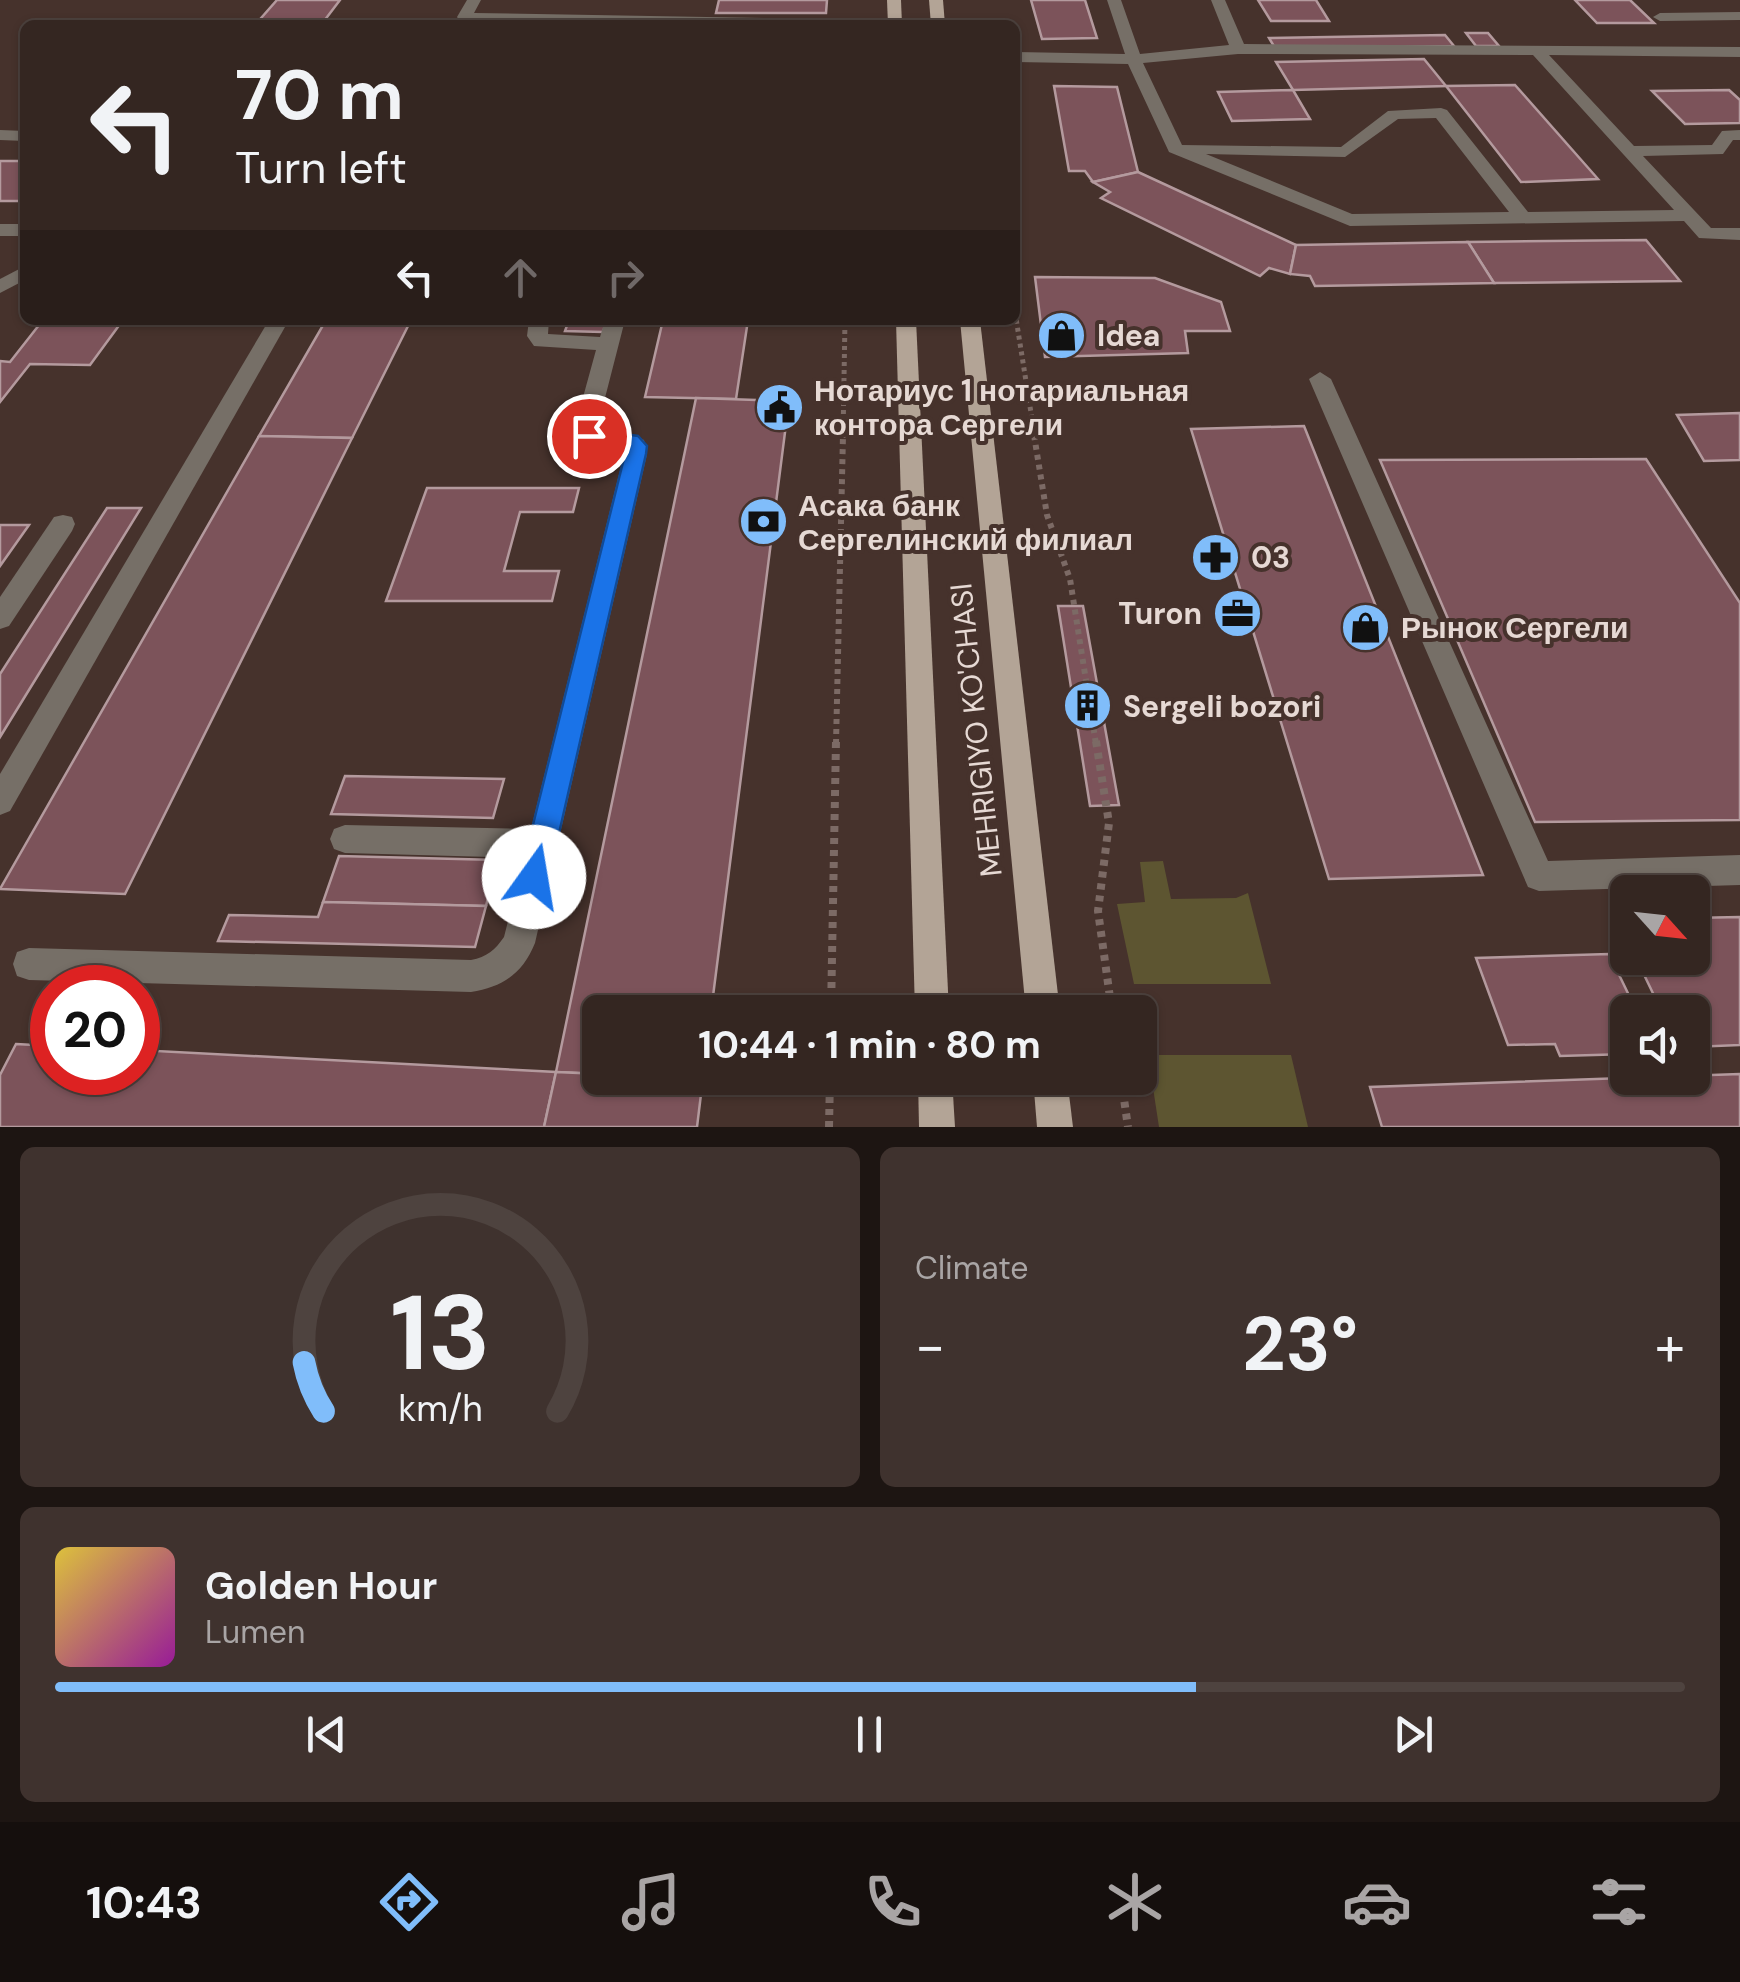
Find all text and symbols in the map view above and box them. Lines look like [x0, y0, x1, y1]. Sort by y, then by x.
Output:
text: 70 m [235, 50, 404, 141]
icon: left [70, 60, 200, 190]
text: Turn left [235, 138, 407, 197]
icon: left [388, 250, 443, 305]
icon: ahead [493, 250, 548, 305]
icon: right [598, 250, 653, 305]
shop icon: Idea [1036, 309, 1088, 361]
place label: Idea [1097, 316, 1160, 355]
place label: Нотариус 1 нотариальная контора Сергели [814, 371, 1189, 444]
public building icon: Нотариус 1 нотариальная контора Сергели [753, 381, 805, 433]
pin [547, 394, 632, 479]
icon: arrive [562, 409, 617, 464]
place label: Асака банк Сергелинский филиал [798, 486, 1133, 559]
bank icon: Асака банк Сергелинский филиал [737, 496, 789, 548]
pharmacy icon: 03 [1190, 531, 1242, 583]
place label: 03 [1251, 538, 1290, 577]
street label: MEHRIGIYO KO'CHASI [941, 581, 1011, 879]
office icon: Turon [1211, 587, 1263, 639]
place label: Turon [1118, 594, 1202, 633]
shop icon: Рынок Сергели [1340, 601, 1392, 653]
place label: Рынок Сергели [1401, 608, 1629, 647]
building icon: Sergeli bozori [1062, 680, 1114, 732]
place label: Sergeli bozori [1123, 687, 1321, 726]
position arrow [482, 825, 586, 929]
north arrow [1610, 875, 1710, 975]
map controls [1610, 875, 1710, 1095]
speed limit sign: 20 [30, 965, 160, 1095]
button: sound [1610, 995, 1710, 1095]
text: 10:44 · 1 min · 80 m [698, 1020, 1041, 1070]
text: Climate [915, 1247, 1029, 1289]
text: 13 [390, 1266, 490, 1401]
text: 23° [1242, 1296, 1358, 1393]
text: − [915, 1310, 945, 1382]
text: + [1655, 1310, 1685, 1382]
text: km/h [398, 1386, 482, 1432]
text: Golden Hour [205, 1561, 437, 1611]
text: Lumen [205, 1611, 305, 1653]
icon: previous [299, 1707, 354, 1762]
icon: pause [842, 1707, 897, 1762]
icon: next [1386, 1707, 1441, 1762]
icon: directions [374, 1867, 444, 1937]
icon: music [616, 1867, 686, 1937]
icon: phone [858, 1867, 928, 1937]
icon: climate [1100, 1867, 1170, 1937]
icon: car [1342, 1867, 1412, 1937]
icon: filters [1584, 1867, 1654, 1937]
text: 10:43 [86, 1873, 202, 1932]

